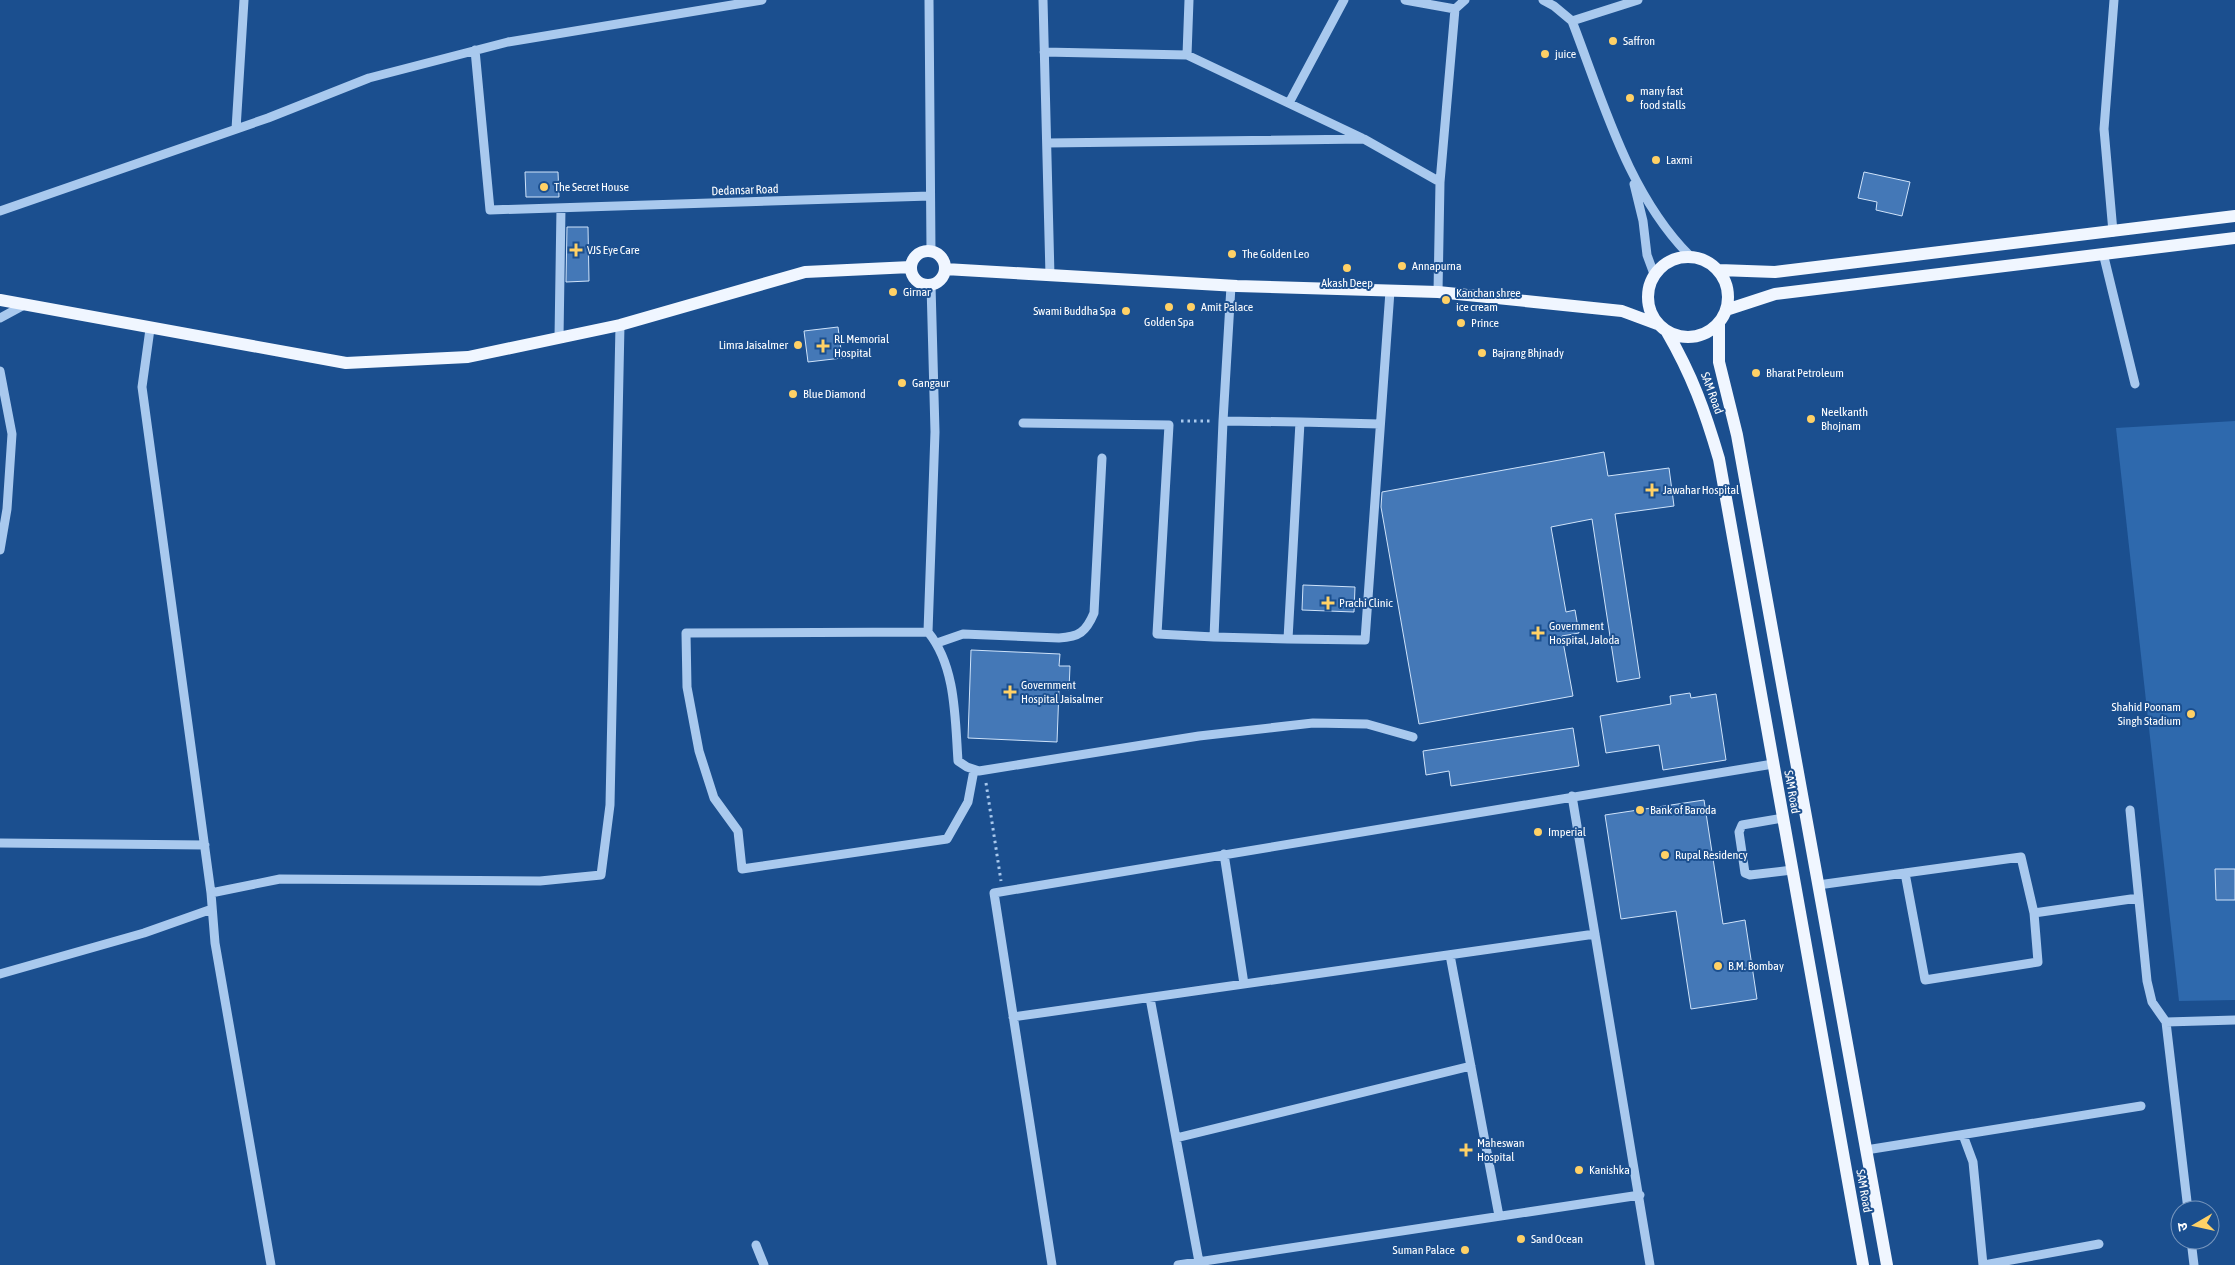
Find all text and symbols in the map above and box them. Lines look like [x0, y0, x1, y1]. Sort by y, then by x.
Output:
place label: Saffron [1623, 34, 1655, 48]
marker: Saffron [1607, 35, 1619, 47]
place label: juice [1554, 47, 1576, 61]
marker: juice [1539, 48, 1551, 60]
place label: many fast food stalls [1640, 84, 1686, 112]
marker: many fast food stalls [1624, 92, 1636, 104]
place label: Laxmi [1666, 153, 1692, 167]
marker: Laxmi [1650, 154, 1662, 166]
place label: The Secret House [554, 180, 629, 194]
marker: The Secret House [538, 181, 550, 193]
street label: Dedansar Road [711, 182, 779, 198]
marker: VJS Eye Care [569, 243, 583, 257]
place label: VJS Eye Care [587, 243, 640, 257]
place label: The Golden Leo [1242, 247, 1310, 261]
marker: The Golden Leo [1226, 248, 1238, 260]
place label: Annapurna [1412, 259, 1462, 273]
marker: Annapurna [1396, 260, 1408, 272]
marker: Akash Deep [1341, 262, 1353, 274]
place label: Akash Deep [1321, 276, 1373, 290]
place label: Girnar [903, 285, 931, 299]
marker: Girnar [887, 286, 899, 298]
place label: Kanchan shree ice cream [1456, 286, 1521, 314]
marker: Kanchan shree ice cream [1440, 294, 1452, 306]
place label: Amit Palace [1201, 300, 1253, 314]
marker: Golden Spa [1163, 301, 1175, 313]
marker: Amit Palace [1185, 301, 1197, 313]
place label: Swami Buddha Spa [1033, 304, 1116, 318]
marker: Swami Buddha Spa [1120, 305, 1132, 317]
place label: Golden Spa [1144, 315, 1194, 329]
place label: Prince [1471, 316, 1499, 330]
marker: Prince [1455, 317, 1467, 329]
place label: RL Memorial Hospital [834, 332, 890, 360]
place label: Limra Jaisalmer [719, 338, 788, 352]
marker: Limra Jaisalmer [792, 339, 804, 351]
marker: RL Memorial Hospital [816, 339, 830, 353]
place label: Bajrang Bhjnady [1492, 346, 1564, 360]
marker: Bajrang Bhjnady [1476, 347, 1488, 359]
place label: Bharat Petroleum [1766, 366, 1844, 380]
marker: Bharat Petroleum [1750, 367, 1762, 379]
street label: SAM Road [1698, 370, 1726, 416]
place label: Gangaur [912, 376, 950, 390]
marker: Gangaur [896, 377, 908, 389]
place label: Blue Diamond [803, 387, 866, 401]
marker: Blue Diamond [787, 388, 799, 400]
place label: Neelkanth Bhojnam [1821, 405, 1868, 433]
marker: Neelkanth Bhojnam [1805, 413, 1817, 425]
marker: Jawahar Hospital [1645, 483, 1659, 497]
place label: Jawahar Hospital [1663, 483, 1740, 497]
marker: Prachi Clinic [1321, 596, 1335, 610]
place label: Prachi Clinic [1339, 596, 1393, 610]
place label: Government Hospital, Jaloda [1549, 619, 1620, 647]
marker: Government Hospital, Jaloda [1531, 626, 1545, 640]
place label: Government Hospital Jaisalmer [1021, 678, 1103, 706]
marker: Government Hospital Jaisalmer [1003, 685, 1017, 699]
place label: Shahid Poonam Singh Stadium [2112, 700, 2181, 728]
marker: Shahid Poonam Singh Stadium [2185, 708, 2197, 720]
street label: SAM Road [1781, 769, 1803, 815]
place label: Bank of Baroda [1650, 803, 1716, 817]
marker: Bank of Baroda [1634, 804, 1646, 816]
place label: Imperial [1548, 825, 1587, 839]
marker: Imperial [1532, 826, 1544, 838]
place label: Rupal Residency [1675, 848, 1748, 862]
marker: Rupal Residency [1659, 849, 1671, 861]
place label: B.M. Bombay [1728, 959, 1784, 973]
marker: B.M. Bombay [1712, 960, 1724, 972]
place label: Maheswan Hospital [1477, 1136, 1525, 1164]
marker: Maheswan Hospital [1459, 1143, 1473, 1157]
place label: Kanishka [1589, 1163, 1630, 1177]
marker: Kanishka [1573, 1164, 1585, 1176]
street label: SAM Road [1853, 1168, 1875, 1214]
north arrow [2170, 1200, 2220, 1250]
text: उ [2173, 1221, 2191, 1232]
place label: Sand Ocean [1531, 1232, 1583, 1246]
marker: Sand Ocean [1515, 1233, 1527, 1245]
place label: Suman Palace [1393, 1243, 1455, 1257]
marker: Suman Palace [1459, 1244, 1471, 1256]

